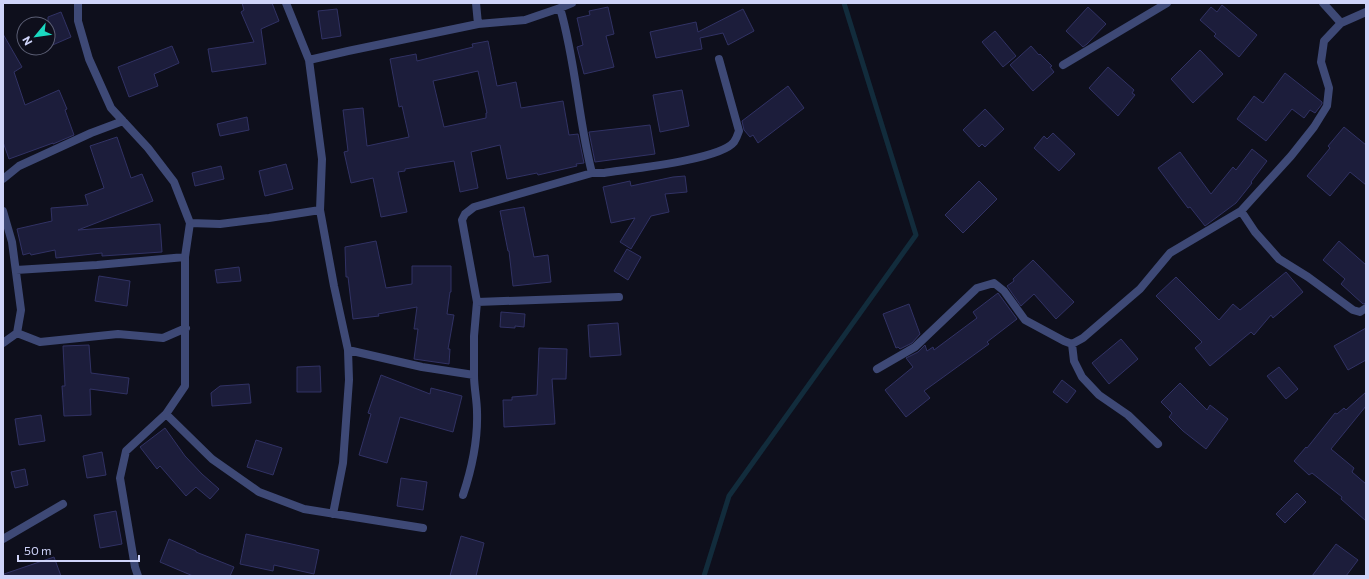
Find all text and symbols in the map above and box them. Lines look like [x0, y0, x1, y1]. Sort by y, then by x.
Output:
north arrow [16, 16, 56, 56]
text: N [19, 34, 35, 48]
scale bar [18, 537, 139, 563]
text: 50 m [24, 543, 52, 557]

